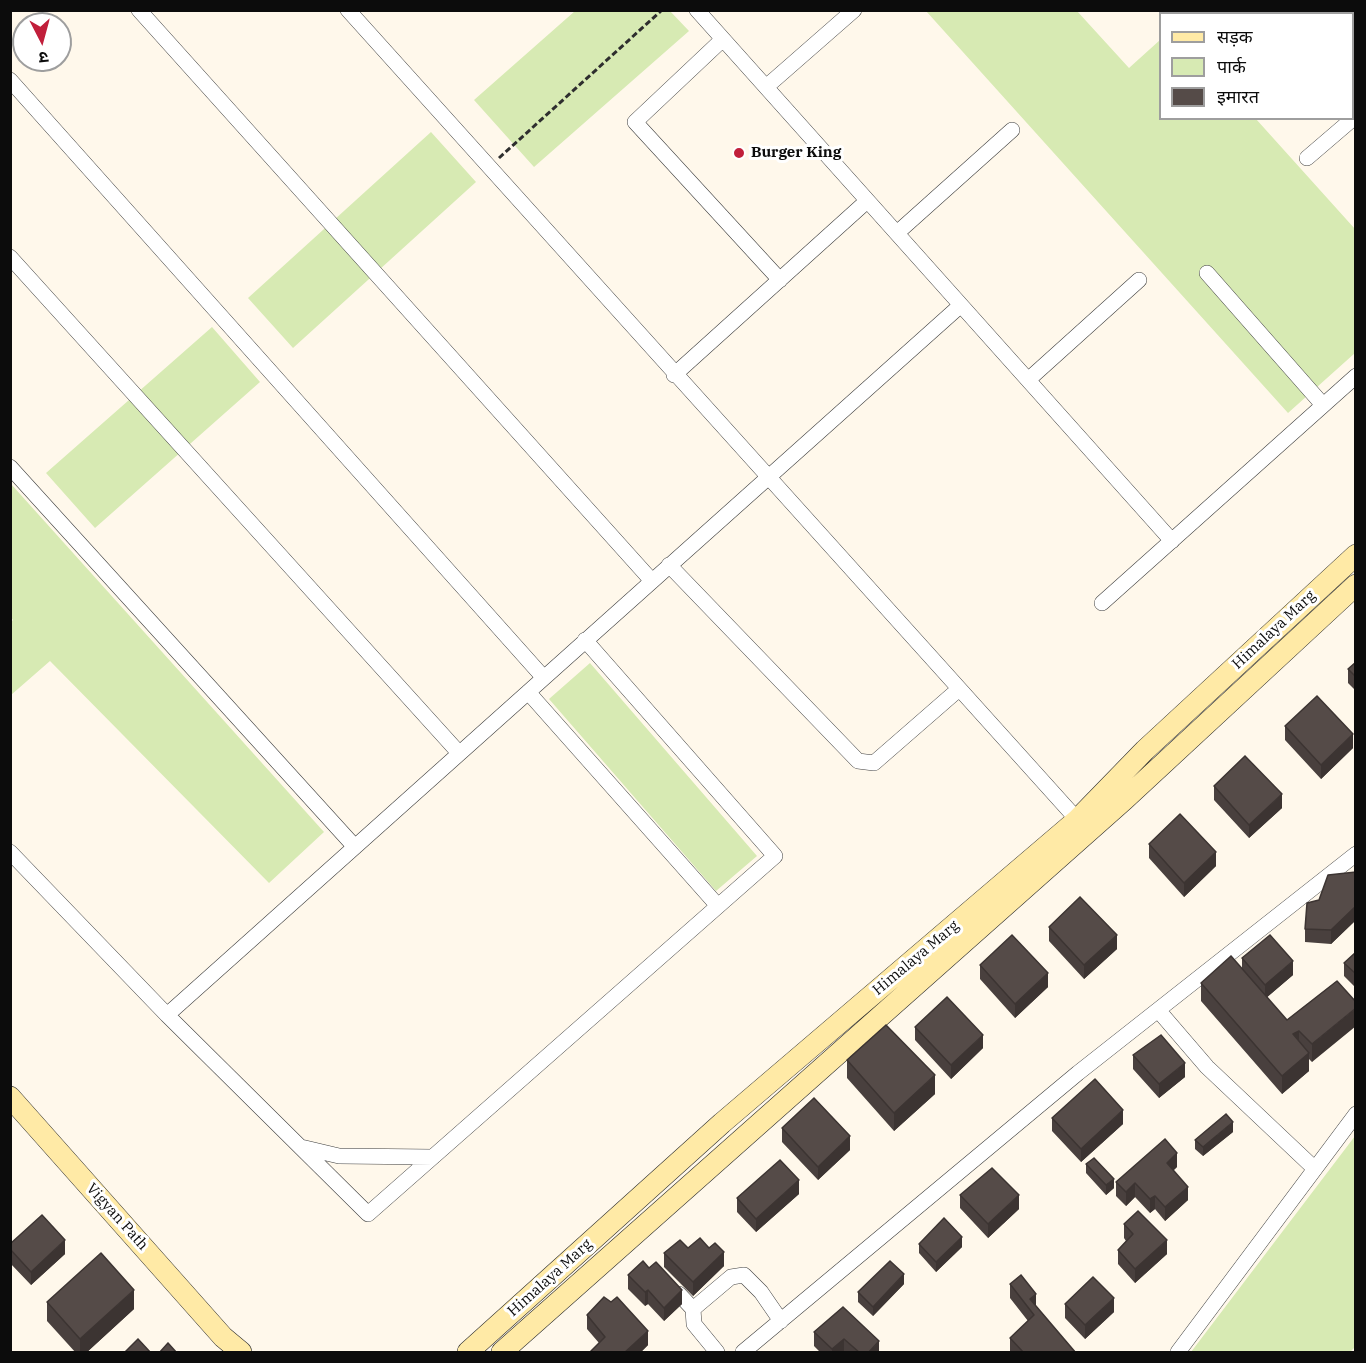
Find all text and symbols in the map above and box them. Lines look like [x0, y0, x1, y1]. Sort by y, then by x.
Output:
north arrow [12, 12, 72, 72]
legend [1159, 12, 1354, 120]
text: सड़क [1217, 25, 1253, 48]
text: उ [38, 47, 49, 68]
text: पार्क [1217, 55, 1246, 78]
text: इमारत [1217, 85, 1259, 108]
place label: Burger King [751, 144, 841, 162]
marker: Burger King [732, 146, 746, 160]
street label: Himalaya Marg [1229, 587, 1319, 673]
street label: Himalaya Marg [869, 917, 963, 999]
street label: Vigyan Path [82, 1180, 152, 1254]
street label: Himalaya Marg [504, 1235, 596, 1321]

